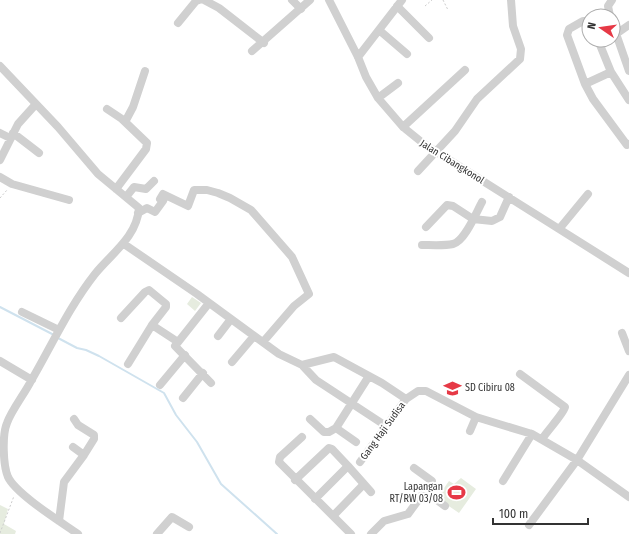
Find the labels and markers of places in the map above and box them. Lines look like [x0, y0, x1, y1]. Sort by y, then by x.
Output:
school or university icon: SD Cibiru 08 [442, 378, 462, 398]
place label: SD Cibiru 08 [465, 382, 515, 394]
place label: Lapangan RT/RW 03/08 [389, 481, 443, 505]
sports icon: Lapangan RT/RW 03/08 [446, 483, 466, 503]

